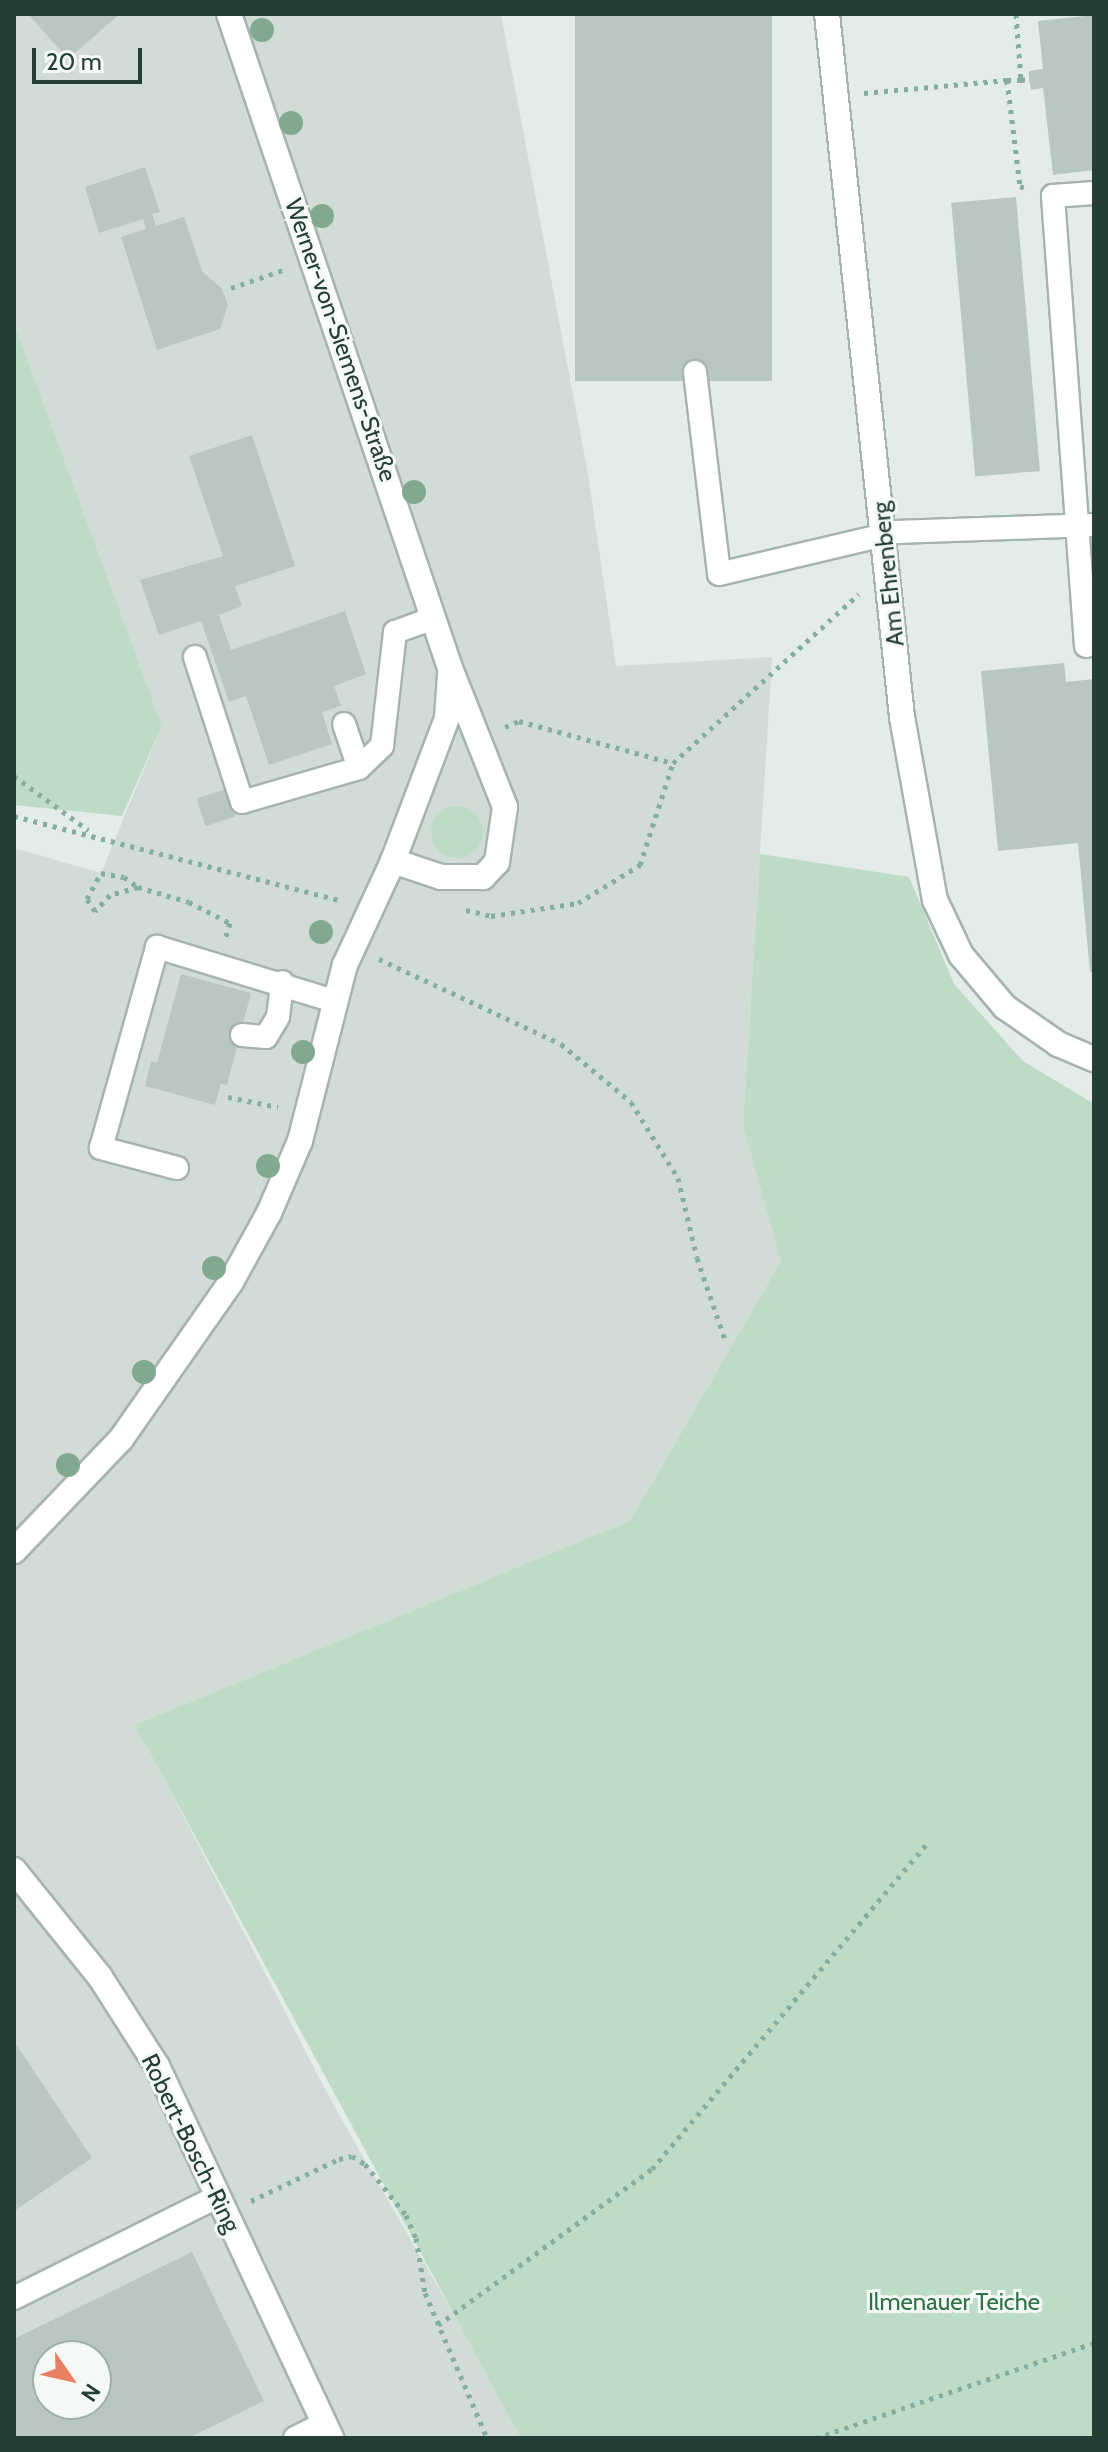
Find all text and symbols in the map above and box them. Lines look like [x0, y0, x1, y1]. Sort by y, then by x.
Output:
scale bar [36, 32, 146, 82]
text: 20 m [46, 47, 102, 76]
street label: Werner-von-Siemens-Straße [279, 195, 403, 485]
street label: Am Ehrenberg [866, 500, 910, 648]
street label: Robert-Bosch-Ring [135, 2049, 247, 2237]
park label: Ilmenauer Teiche [868, 2288, 1040, 2316]
north arrow [32, 2340, 112, 2420]
text: N [75, 2379, 106, 2407]

